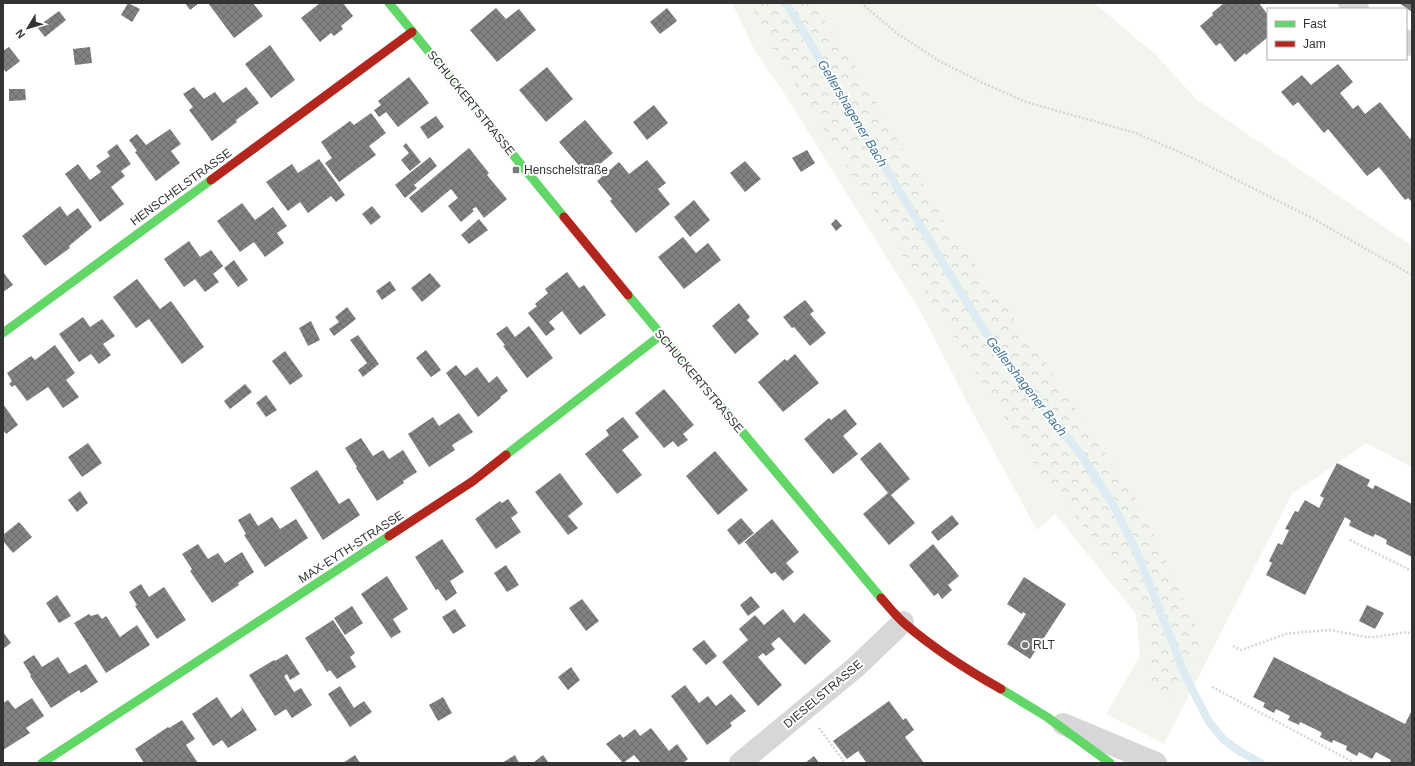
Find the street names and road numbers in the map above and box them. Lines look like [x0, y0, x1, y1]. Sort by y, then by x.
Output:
street label: SCHUCKERTSTRASSE [425, 48, 517, 158]
street label: HENSCHELSTRASSE [128, 146, 234, 228]
street label: SCHUCKERTSTRASSE [652, 327, 746, 435]
street label: MAX-EYTH-STRASSE [296, 508, 406, 586]
street label: DIESELSTRASSE [781, 657, 865, 731]

